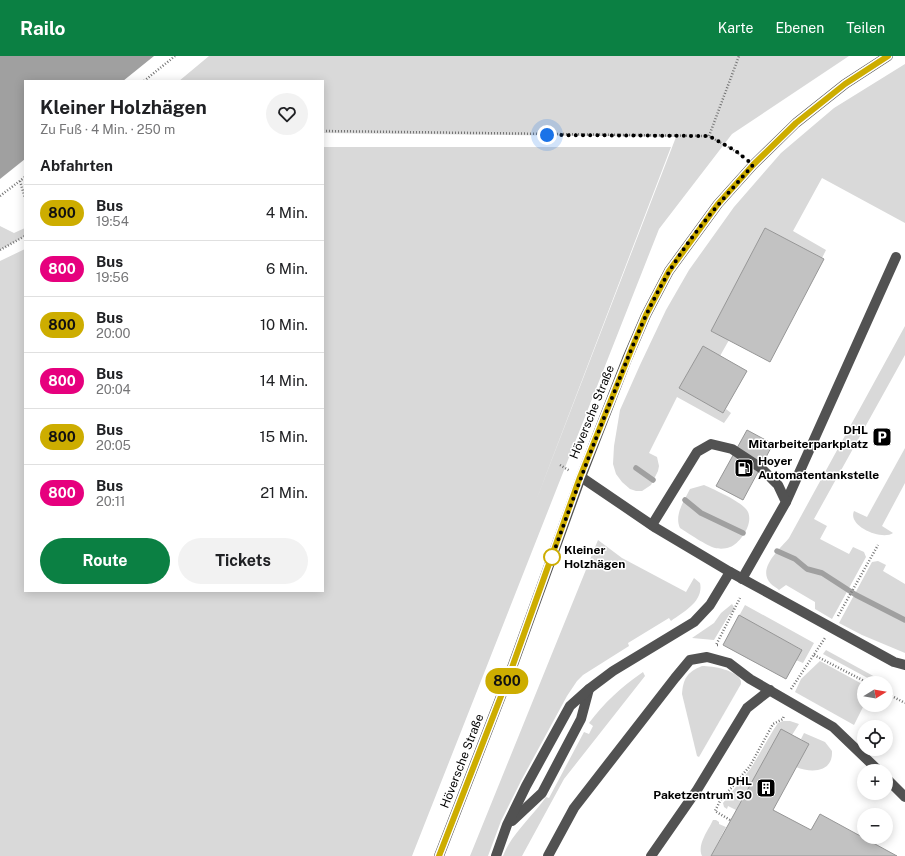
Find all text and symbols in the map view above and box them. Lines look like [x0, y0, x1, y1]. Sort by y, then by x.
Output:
text: Railo [20, 17, 66, 39]
text: Karte [718, 20, 753, 36]
text: Ebenen [775, 20, 824, 36]
text: Teilen [846, 20, 885, 36]
button: heart [266, 93, 308, 135]
text: Kleiner Holzhägen [40, 96, 207, 118]
text: Zu Fuß · 4 Min. · 250 m [40, 122, 175, 137]
your location [537, 125, 557, 145]
text: Abfahrten [40, 157, 113, 174]
text: Bus [96, 197, 123, 214]
text: 4 Min. [266, 204, 308, 221]
text: 800 [48, 205, 76, 221]
text: 19:54 [96, 214, 129, 229]
text: Bus [96, 253, 123, 270]
text: 6 Min. [266, 260, 308, 277]
text: 800 [48, 261, 76, 277]
text: 19:56 [96, 270, 129, 285]
text: Bus [96, 309, 123, 326]
text: 10 Min. [260, 316, 308, 333]
text: 800 [48, 317, 76, 333]
text: 20:00 [96, 326, 130, 341]
street label: Höversche Straße [567, 363, 617, 461]
text: Bus [96, 365, 123, 382]
text: 14 Min. [260, 372, 308, 389]
text: 800 [48, 373, 76, 389]
text: 20:04 [96, 382, 131, 397]
text: Bus [96, 421, 123, 438]
place label: DHL Mitarbeiterparkplatz [748, 423, 868, 451]
parking icon: DHL Mitarbeiterparkplatz [871, 426, 893, 448]
text: 15 Min. [260, 428, 308, 445]
text: 800 [48, 429, 76, 445]
text: 20:05 [96, 438, 131, 453]
place label: Hoyer Automatentankstelle [758, 454, 879, 482]
fuel station icon: Hoyer Automatentankstelle [733, 457, 755, 479]
text: Bus [96, 477, 123, 494]
text: 21 Min. [260, 484, 308, 501]
text: 800 [48, 485, 76, 501]
text: 20:11 [96, 494, 125, 509]
button: Route [40, 538, 170, 584]
button: Tickets [178, 538, 308, 584]
place label: Kleiner Holzhägen [564, 543, 625, 571]
marker: Kleiner Holzhägen [543, 548, 561, 566]
line badge: 800 [484, 668, 530, 694]
text: 800 [493, 673, 521, 689]
north arrow [857, 676, 893, 712]
map controls [857, 676, 893, 844]
street label: Höversche Straße [438, 712, 486, 810]
button: locate [857, 720, 893, 756]
button: + [857, 764, 893, 800]
place label: DHL Paketzentrum 30 [653, 774, 752, 802]
building icon: DHL Paketzentrum 30 [755, 777, 777, 799]
button: − [857, 808, 893, 844]

